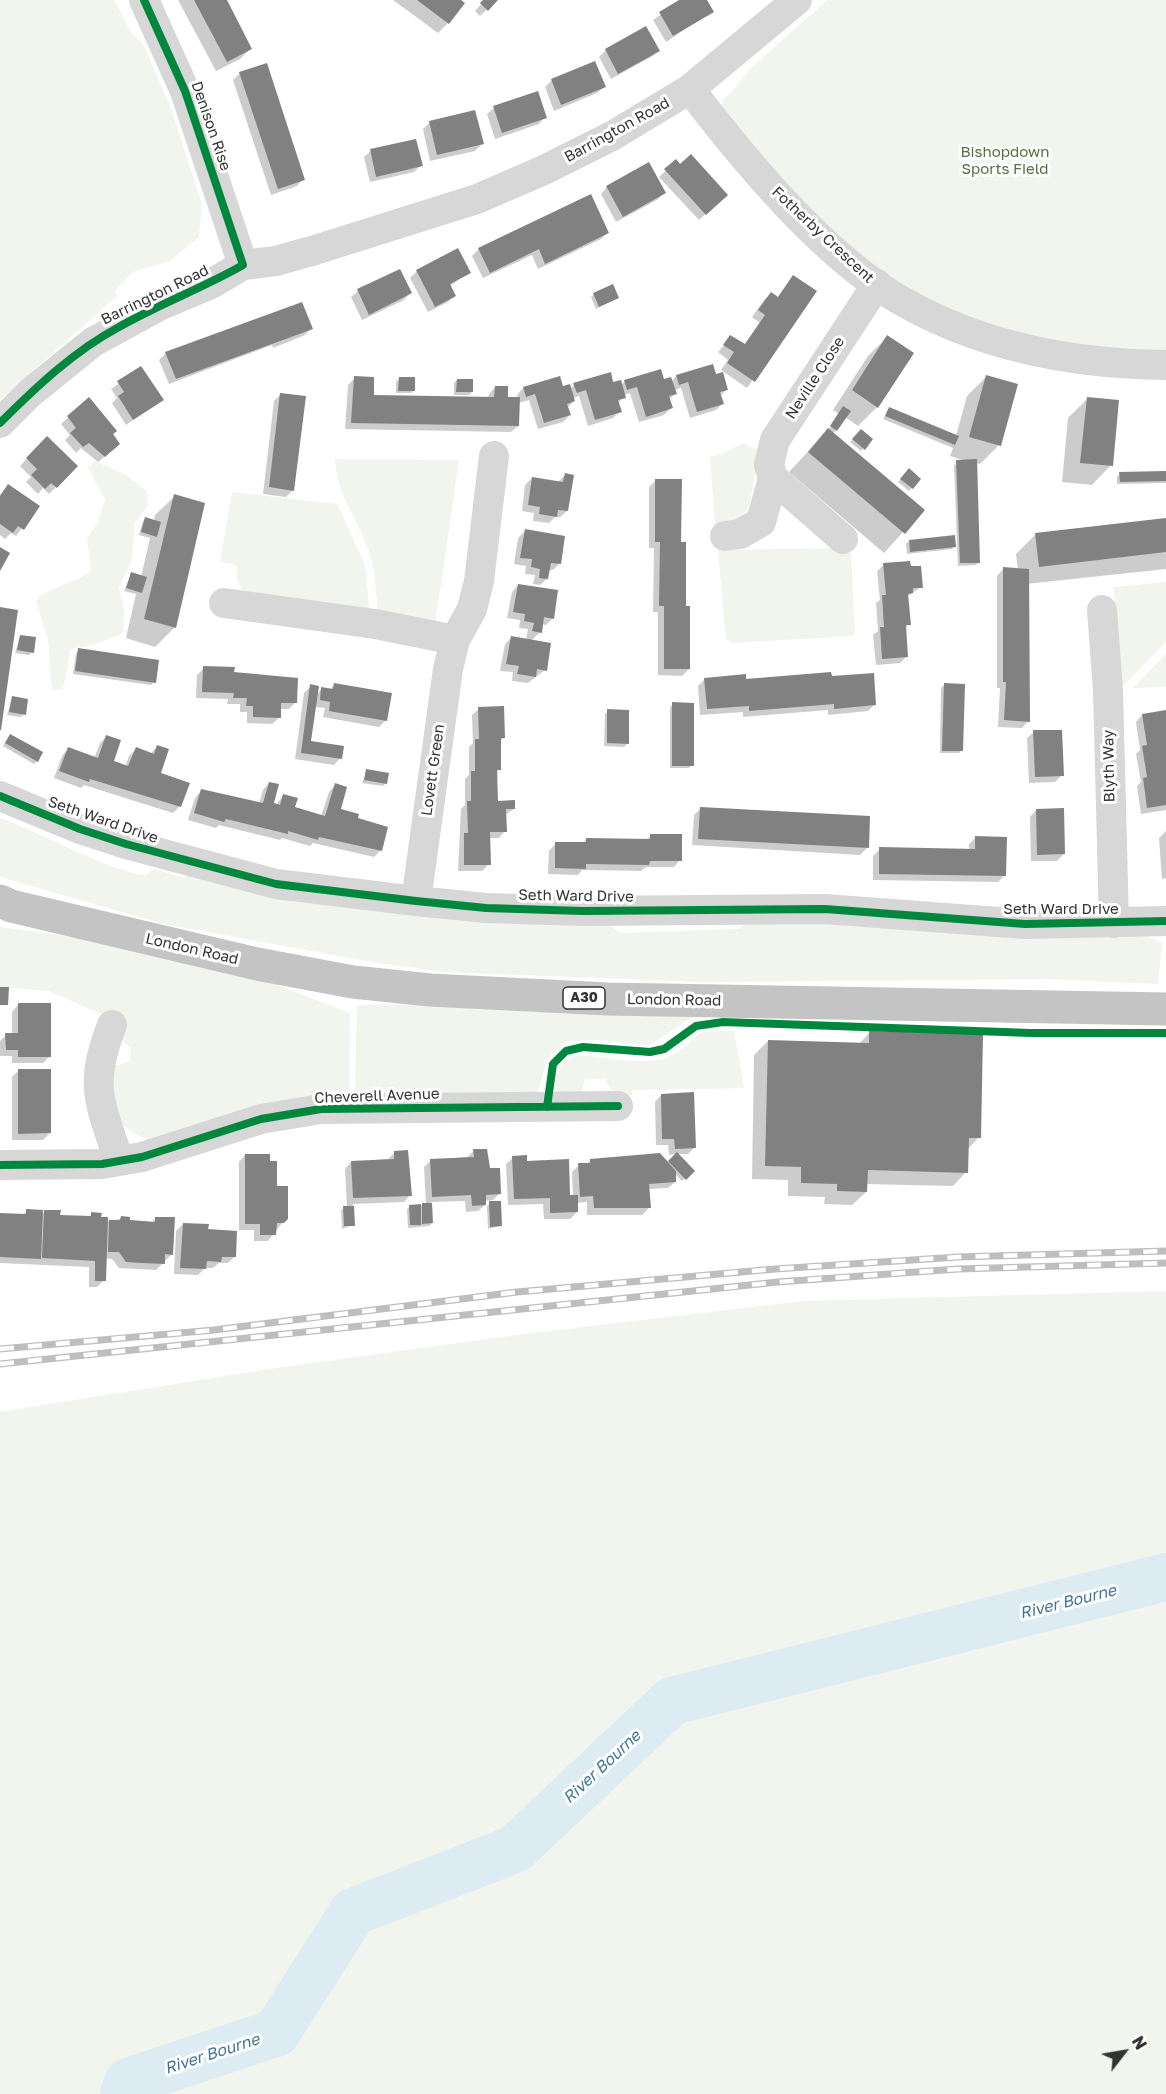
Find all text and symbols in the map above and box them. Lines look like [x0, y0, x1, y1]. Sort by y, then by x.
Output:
street label: Denison Rise [187, 79, 235, 173]
street label: Barrington Road [561, 94, 673, 166]
park label: Bishopdown Sports Field [961, 143, 1049, 178]
street label: Fotherby Crescent [768, 183, 878, 287]
street label: Barrington Road [98, 261, 212, 329]
street label: Neville Close [782, 333, 848, 423]
street label: Lovett Green [418, 723, 448, 817]
street label: Blyth Way [1099, 729, 1119, 803]
street label: Seth Ward Drive [46, 793, 160, 847]
street label: Seth Ward Drive [518, 886, 634, 906]
street label: Seth Ward Drive [1003, 900, 1119, 918]
street label: London Road [144, 930, 240, 968]
road number: A30 [563, 987, 605, 1009]
street label: London Road [627, 990, 721, 1010]
street label: Cheverell Avenue [314, 1085, 440, 1107]
water label: River Bourne [1018, 1581, 1118, 1623]
water label: River Bourne [559, 1726, 645, 1808]
north arrow [1094, 2022, 1154, 2082]
water label: River Bourne [162, 2030, 262, 2078]
text: N [1128, 2032, 1151, 2053]

